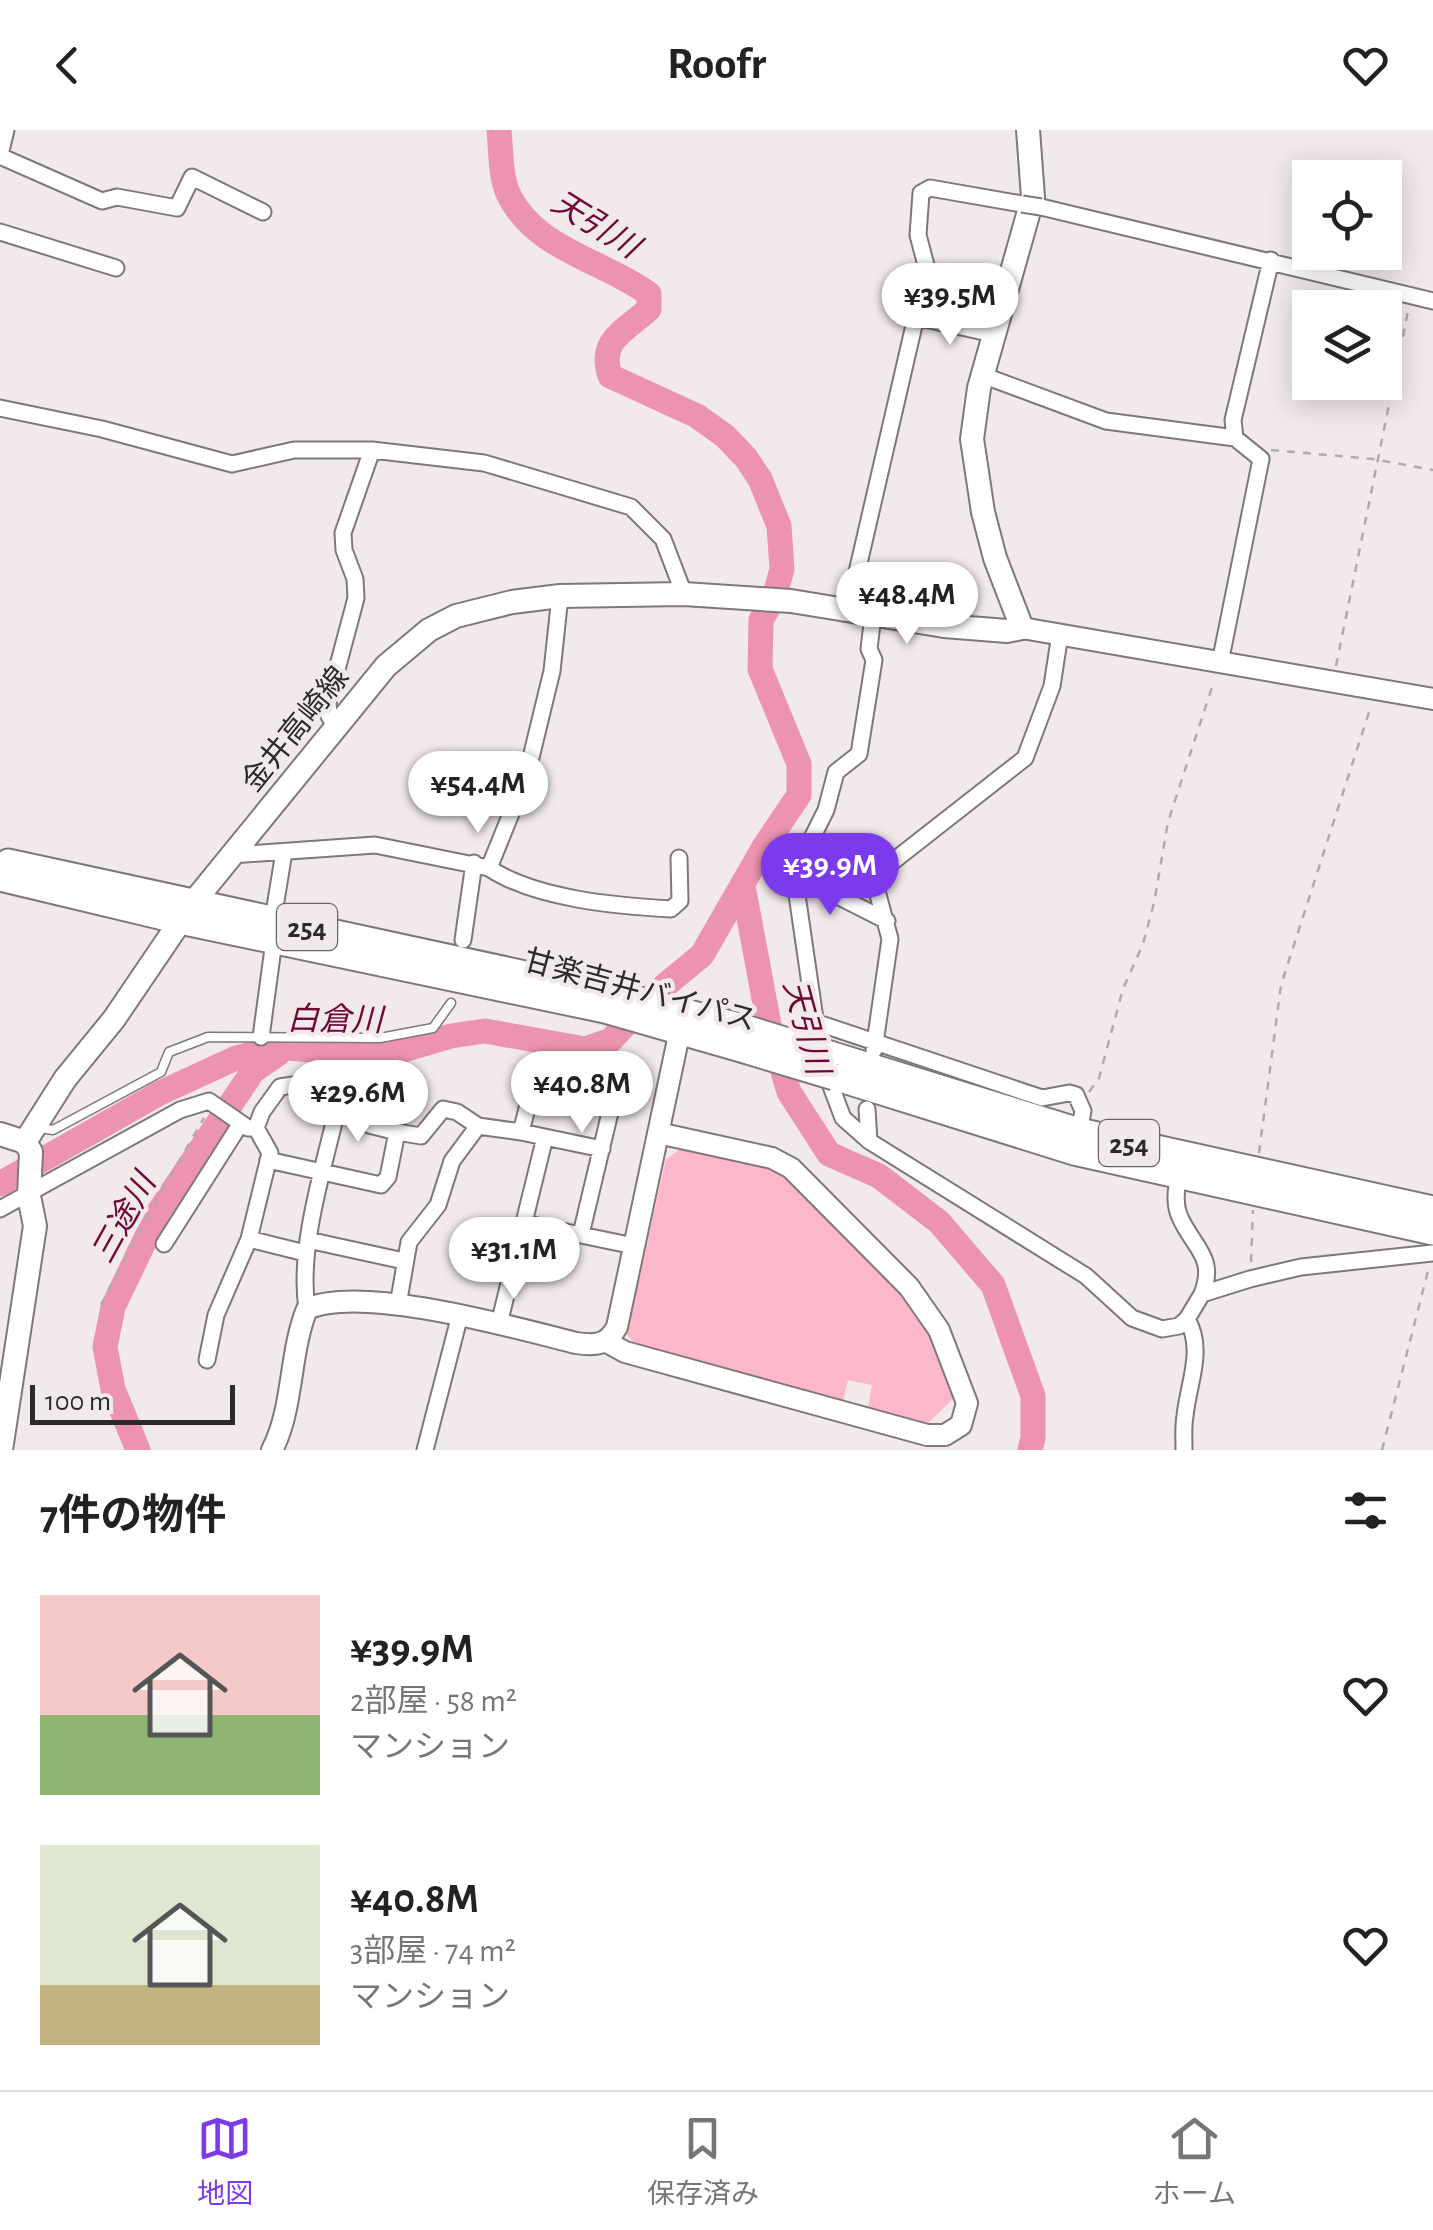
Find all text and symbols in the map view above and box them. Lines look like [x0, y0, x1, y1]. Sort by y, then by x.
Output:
icon: back [40, 38, 95, 93]
icon: heart [1338, 38, 1393, 93]
text: Roofr [667, 42, 766, 87]
map controls [1292, 160, 1402, 400]
button: locate [1292, 160, 1402, 270]
water label: 天引川 [546, 185, 648, 265]
pin: ¥39.5M [869, 263, 1031, 348]
text: ¥39.5M [904, 279, 996, 311]
button: layers [1292, 290, 1402, 400]
pin: ¥48.4M [826, 562, 988, 647]
text: ¥48.4M [858, 578, 956, 610]
street label: 金井高崎線 [235, 661, 355, 797]
pin: ¥54.4M [397, 751, 559, 836]
text: ¥54.4M [430, 767, 526, 799]
pin: ¥39.9M [749, 833, 911, 918]
text: ¥39.9M [783, 849, 877, 881]
road number: 254 [277, 904, 337, 950]
street label: 甘楽吉井バイパス [520, 944, 760, 1036]
water label: 天引川 [778, 976, 836, 1081]
water label: 白倉川 [287, 1002, 386, 1037]
pin: ¥40.8M [501, 1051, 663, 1136]
pin: ¥29.6M [277, 1060, 439, 1145]
text: ¥40.8M [533, 1067, 631, 1099]
text: ¥29.6M [310, 1076, 406, 1108]
road number: 254 [1099, 1120, 1159, 1166]
water label: 三途川 [86, 1166, 163, 1268]
pin: ¥31.1M [433, 1217, 595, 1302]
text: ¥31.1M [471, 1233, 557, 1265]
scale bar [30, 1380, 235, 1424]
text: 100 m [45, 1388, 111, 1416]
icon: filters [1338, 1483, 1393, 1538]
text: 7件の物件 [40, 1495, 226, 1537]
text: ¥39.9M [350, 1628, 474, 1670]
icon: home [120, 1635, 240, 1755]
icon: heart [1338, 1668, 1393, 1723]
text: 2部屋 · 58 m² [350, 1685, 517, 1717]
text: マンション [350, 1731, 510, 1763]
text: ¥40.8M [350, 1878, 479, 1920]
icon: home [120, 1885, 240, 2005]
icon: heart [1338, 1918, 1393, 1973]
text: 3部屋 · 74 m² [350, 1935, 516, 1967]
text: マンション [350, 1981, 510, 2013]
tab: 地図 [197, 2111, 253, 2212]
tab: 保存済み [647, 2111, 759, 2212]
tab: ホーム [1153, 2111, 1236, 2212]

